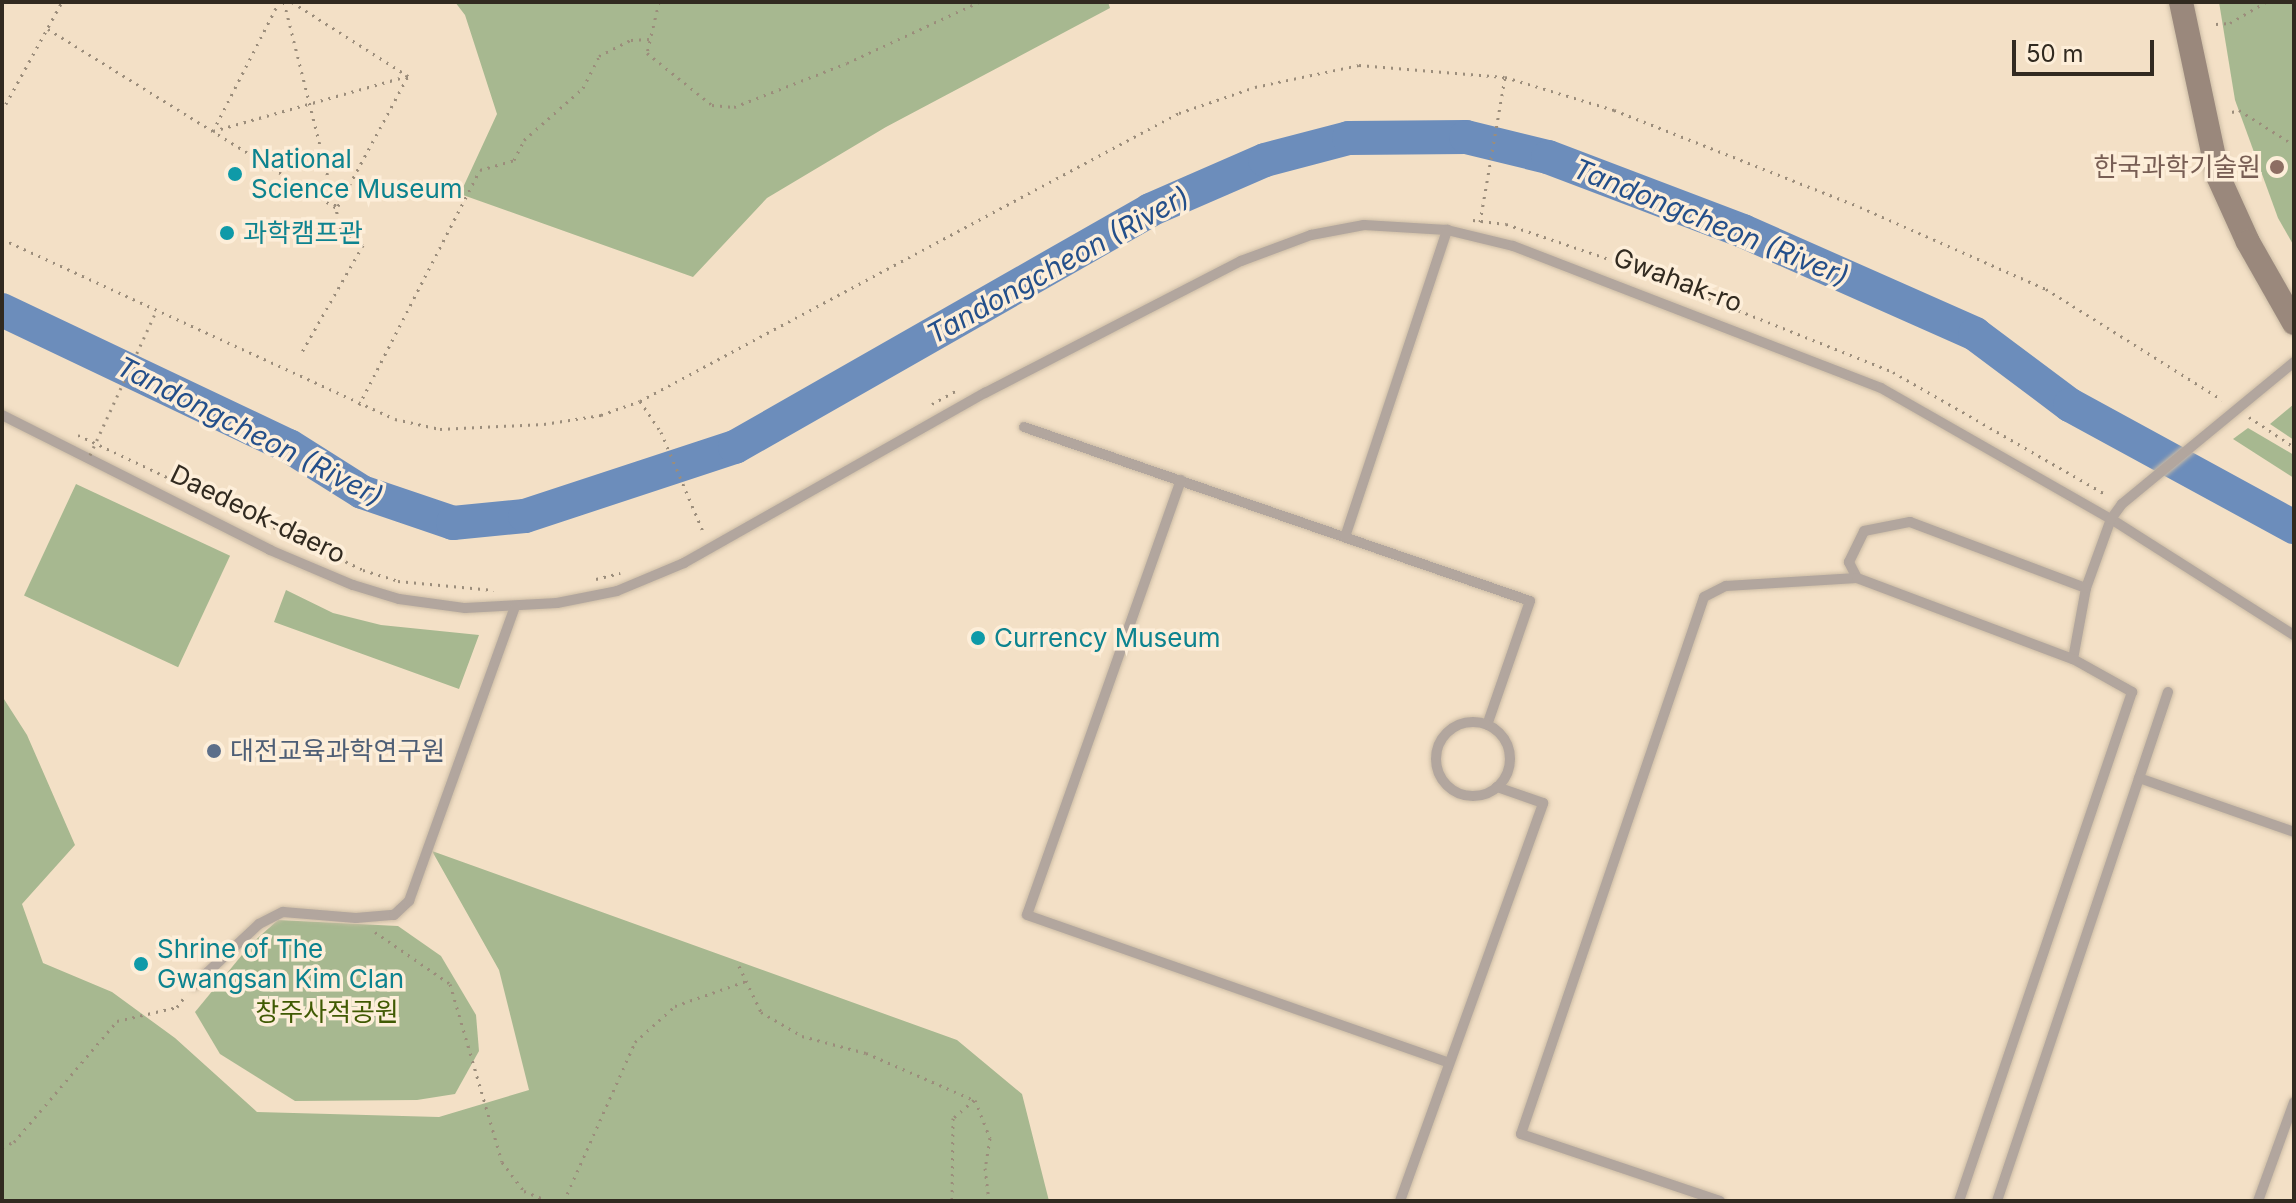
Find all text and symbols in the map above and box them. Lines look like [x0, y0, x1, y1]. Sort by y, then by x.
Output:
scale bar [2016, 24, 2158, 74]
text: 50 m [2026, 39, 2084, 68]
place label: National Science Museum [251, 143, 463, 204]
water label: Tandongcheon (River) [1568, 151, 1854, 293]
place label: 한국과학기술원 [2094, 151, 2261, 183]
marker: 한국과학기술원 [2268, 158, 2286, 176]
marker: National Science Museum [226, 165, 244, 183]
water label: Tandongcheon (River) [921, 179, 1195, 351]
place label: 과학캠프관 [243, 217, 363, 249]
marker: 과학캠프관 [218, 224, 236, 242]
street label: Gwahak-ro [1609, 241, 1747, 319]
water label: Tandongcheon (River) [111, 349, 389, 513]
street label: Daedeok-daero [165, 458, 351, 570]
place label: Currency Museum [994, 622, 1221, 654]
marker: Currency Museum [969, 629, 987, 647]
place label: 대전교육과학연구원 [230, 735, 445, 767]
marker: 대전교육과학연구원 [205, 742, 223, 760]
place label: Shrine of The Gwangsan Kim Clan [157, 933, 404, 994]
marker: Shrine of The Gwangsan Kim Clan [132, 955, 150, 973]
park label: 창주사적공원 [255, 996, 399, 1028]

